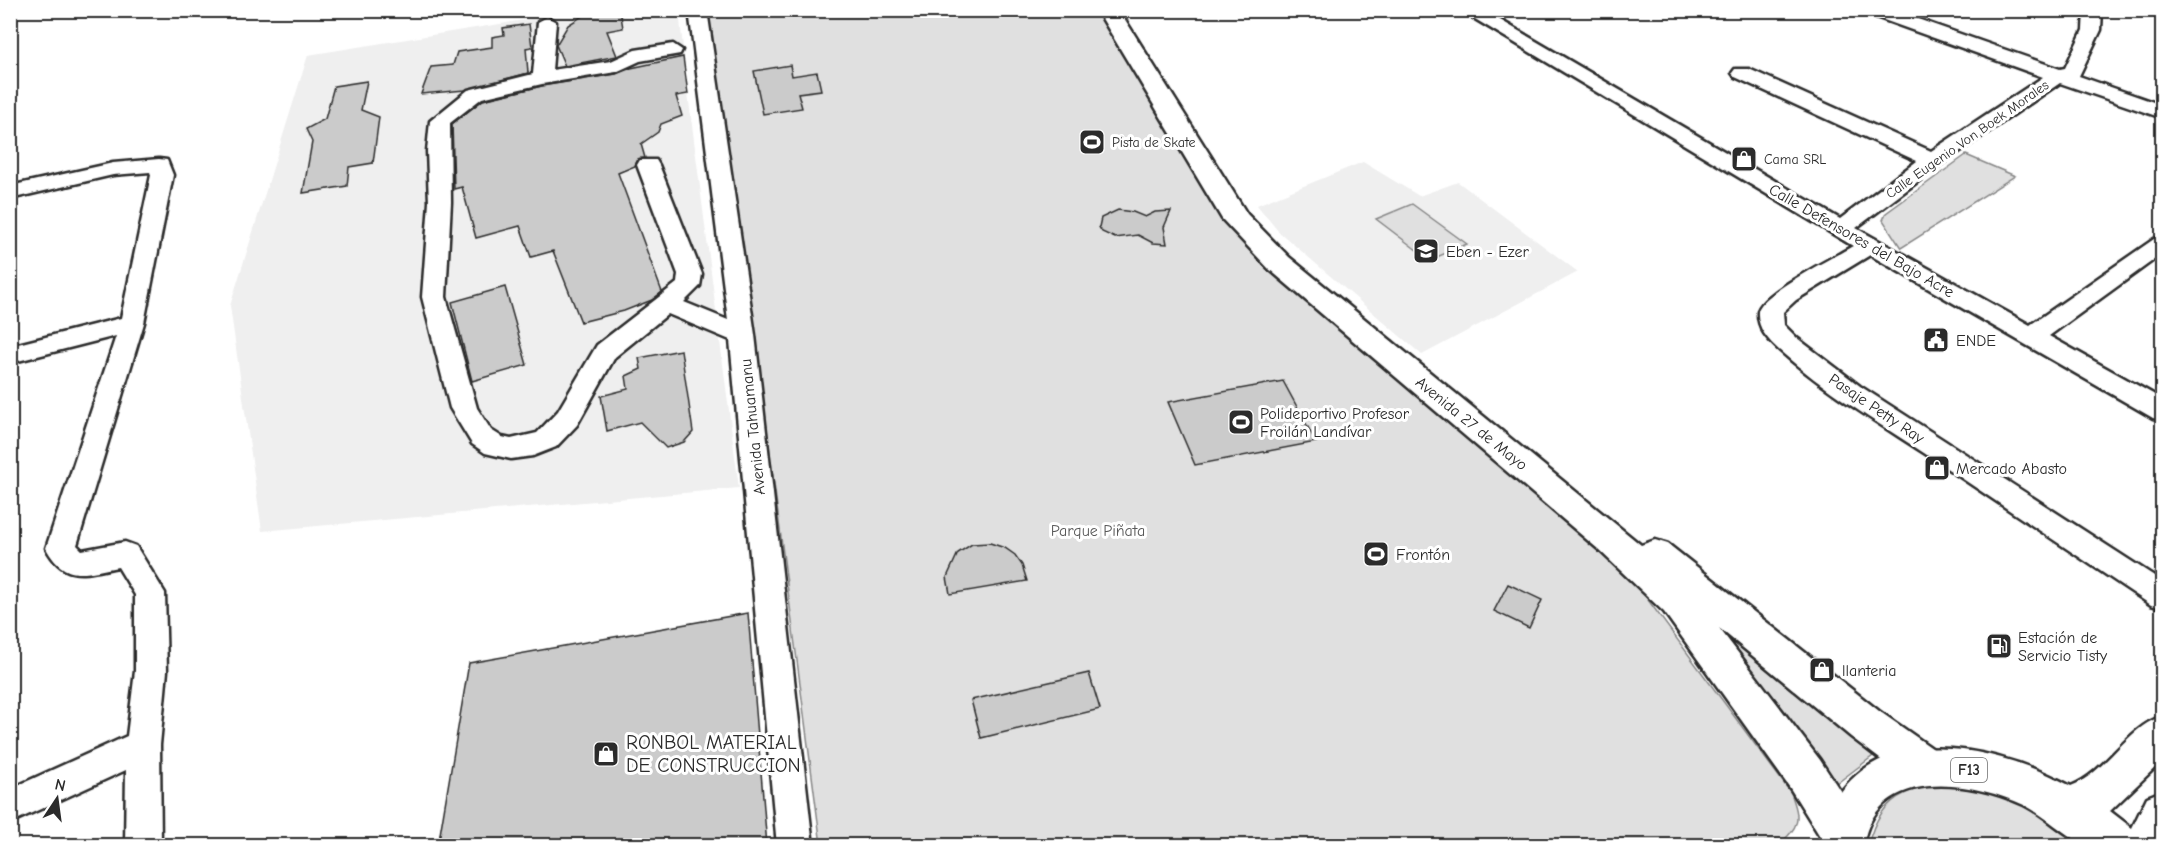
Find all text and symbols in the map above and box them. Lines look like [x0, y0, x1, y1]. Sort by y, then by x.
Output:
street label: Calle Eugenio Von Boek Morales [1882, 76, 2052, 202]
sports icon: Pista de Skate [1077, 127, 1107, 157]
place label: Pista de Skate [1112, 134, 1196, 151]
shop icon: Cama SRL [1729, 144, 1759, 174]
place label: Cama SRL [1764, 151, 1826, 168]
street label: Calle Defensores del Bajo Acre [1766, 180, 1957, 301]
school or university icon: Eben - Ezer [1411, 236, 1441, 266]
place label: Eben - Ezer [1446, 243, 1529, 261]
public building icon: ENDE [1921, 325, 1951, 355]
place label: ENDE [1956, 332, 1996, 350]
street label: Avenida Tahuamanu [737, 358, 769, 496]
street label: Pasaje Petty Ray [1825, 370, 1928, 448]
street label: Avenida 27 de Mayo [1412, 373, 1531, 474]
place label: Polideportivo Profesor Froilán Landívar [1260, 405, 1410, 441]
sports icon: Polideportivo Profesor Froilán Landívar [1226, 407, 1256, 437]
shop icon: Mercado Abasto [1922, 453, 1952, 483]
place label: Mercado Abasto [1956, 460, 2067, 478]
park label: Parque Piñata [1051, 522, 1145, 540]
sports icon: Frontón [1361, 539, 1391, 569]
place label: Frontón [1396, 546, 1450, 564]
place label: Estación de Servicio Tisty [2018, 629, 2108, 665]
fuel station icon: Estación de Servicio Tisty [1984, 631, 2014, 661]
shop icon: llanteria [1807, 655, 1837, 685]
place label: llanteria [1842, 662, 1896, 680]
place label: RONBOL MATERIAL DE CONSTRUCCION [626, 731, 801, 777]
shop icon: RONBOL MATERIAL DE CONSTRUCCION [591, 739, 621, 769]
road number: F13 [1951, 758, 1987, 782]
north arrow [27, 769, 87, 829]
text: N [53, 775, 67, 795]

